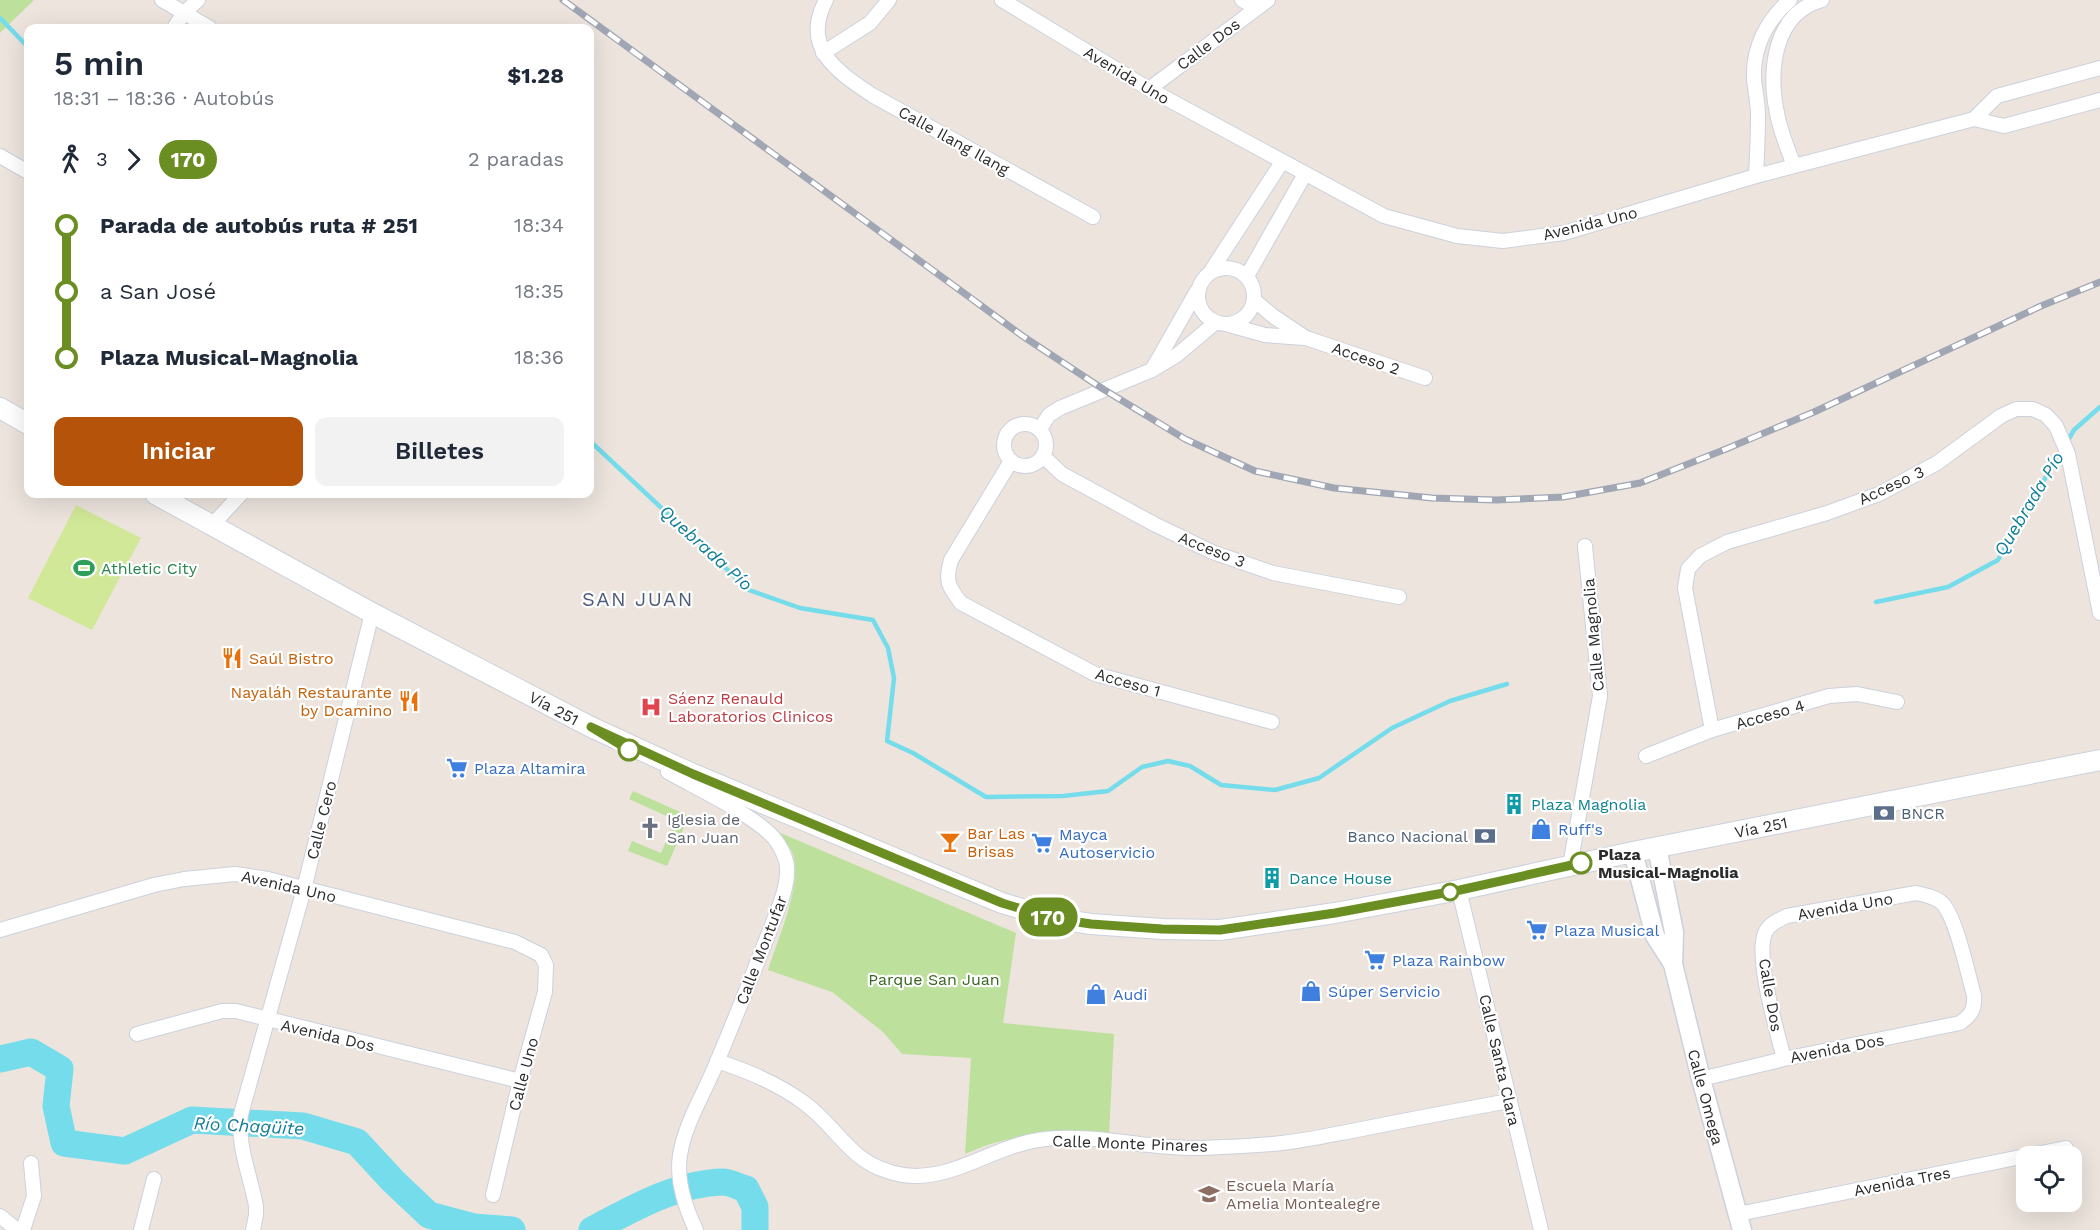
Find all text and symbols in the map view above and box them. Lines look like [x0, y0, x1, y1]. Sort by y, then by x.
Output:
street label: Calle Dos [1173, 15, 1244, 74]
street label: Avenida Uno [1080, 42, 1173, 108]
text: 5 min [54, 44, 144, 83]
text: $1.28 [507, 63, 564, 88]
text: 18:31 – 18:36 · Autobús [54, 86, 274, 110]
street label: Calle Ilang Ilang [895, 102, 1013, 179]
icon: walk [54, 143, 87, 176]
icon: forward [117, 143, 150, 176]
text: 3 [96, 147, 108, 171]
text: 170 [171, 147, 205, 172]
text: 2 paradas [468, 147, 564, 171]
street label: Avenida Uno [1541, 203, 1639, 244]
text: Parada de autobús ruta # 251 [100, 213, 418, 238]
text: 18:34 [514, 213, 564, 237]
text: a San José [100, 279, 216, 304]
text: 18:35 [515, 279, 564, 303]
street label: Acceso 2 [1329, 338, 1402, 379]
text: Plaza Musical-Magnolia [100, 345, 358, 370]
text: 18:36 [514, 345, 564, 369]
button: Iniciar [54, 417, 303, 486]
button: Billetes [315, 417, 564, 486]
water label: Quebrada Pío [1989, 448, 2068, 560]
street label: Acceso 3 [1855, 462, 1927, 509]
water label: Quebrada Pío [656, 500, 757, 595]
street label: Acceso 3 [1176, 527, 1248, 571]
sports icon: Athletic City [72, 556, 96, 580]
place label: Athletic City [101, 559, 198, 578]
street label: Calle Magnolia [1579, 578, 1608, 692]
district label: SAN JUAN [582, 587, 694, 611]
restaurant icon: Saúl Bistro [220, 646, 244, 670]
place label: Saúl Bistro [249, 649, 334, 668]
street label: Acceso 1 [1093, 664, 1163, 701]
place label: Nayaláh Restaurante by Dcamino [231, 683, 392, 720]
street label: Vía 251 [526, 687, 582, 729]
restaurant icon: Nayaláh Restaurante by Dcamino [397, 689, 421, 713]
place label: Sáenz Renauld Laboratorios Clinicos [668, 689, 833, 726]
hospital icon: Sáenz Renauld Laboratorios Clinicos [639, 695, 663, 719]
street label: Acceso 4 [1733, 696, 1807, 733]
unlabelled marker [618, 739, 640, 761]
supermarket icon: Plaza Altamira [445, 756, 469, 780]
place label: Plaza Altamira [474, 759, 586, 778]
street label: Calle Cero [303, 779, 340, 862]
building icon: Plaza Magnolia [1502, 792, 1526, 816]
place label: Plaza Magnolia [1531, 795, 1646, 814]
bank icon: BNCR [1872, 801, 1896, 825]
place label: BNCR [1901, 804, 1945, 823]
place label: Iglesia de San Juan [667, 810, 740, 847]
street label: Vía 251 [1733, 813, 1789, 842]
church icon: Iglesia de San Juan [638, 816, 662, 840]
shop icon: Ruff's [1529, 817, 1553, 841]
place label: Ruff's [1558, 820, 1603, 839]
place label: Bar Las Brisas [967, 824, 1025, 861]
bank icon: Banco Nacional [1473, 824, 1497, 848]
place label: Mayca Autoservicio [1059, 825, 1155, 862]
place label: Banco Nacional [1347, 827, 1468, 846]
bar icon: Bar Las Brisas [938, 830, 962, 854]
supermarket icon: Mayca Autoservicio [1030, 831, 1054, 855]
place label: Plaza Musical-Magnolia [1598, 845, 1739, 882]
marker: Plaza Musical-Magnolia [1570, 852, 1592, 874]
street label: Avenida Uno [240, 866, 338, 907]
building icon: Dance House [1260, 866, 1284, 890]
place label: Dance House [1289, 869, 1392, 888]
unlabelled marker [1441, 883, 1459, 901]
street label: Avenida Uno [1796, 889, 1894, 924]
street label: Calle Montufar [732, 892, 791, 1007]
line badge: 170 [1014, 898, 1082, 936]
text: 170 [1031, 905, 1065, 930]
supermarket icon: Plaza Musical [1525, 918, 1549, 942]
place label: Plaza Musical [1554, 921, 1660, 940]
supermarket icon: Plaza Rainbow [1363, 948, 1387, 972]
place label: Plaza Rainbow [1392, 951, 1505, 970]
street label: Calle Dos [1755, 957, 1786, 1033]
park label: Parque San Juan [868, 970, 1000, 989]
shop icon: Súper Servicio [1299, 979, 1323, 1003]
shop icon: Audi [1084, 982, 1108, 1006]
place label: Súper Servicio [1328, 982, 1440, 1001]
place label: Audi [1113, 985, 1148, 1004]
street label: Calle Santa Clara [1475, 992, 1524, 1128]
street label: Avenida Dos [279, 1015, 377, 1055]
street label: Avenida Dos [1788, 1030, 1886, 1067]
street label: Calle Uno [505, 1035, 542, 1113]
street label: Calle Omega [1684, 1047, 1727, 1147]
water label: Río Chagüite [193, 1112, 305, 1139]
street label: Calle Monte Pinares [1052, 1131, 1208, 1156]
map controls [2016, 1146, 2082, 1212]
button: locate [2016, 1146, 2082, 1212]
street label: Avenida Tres [1852, 1163, 1952, 1200]
place label: Escuela María Amelia Montealegre [1226, 1176, 1380, 1213]
school or university icon: Escuela María Amelia Montealegre [1197, 1182, 1221, 1206]

